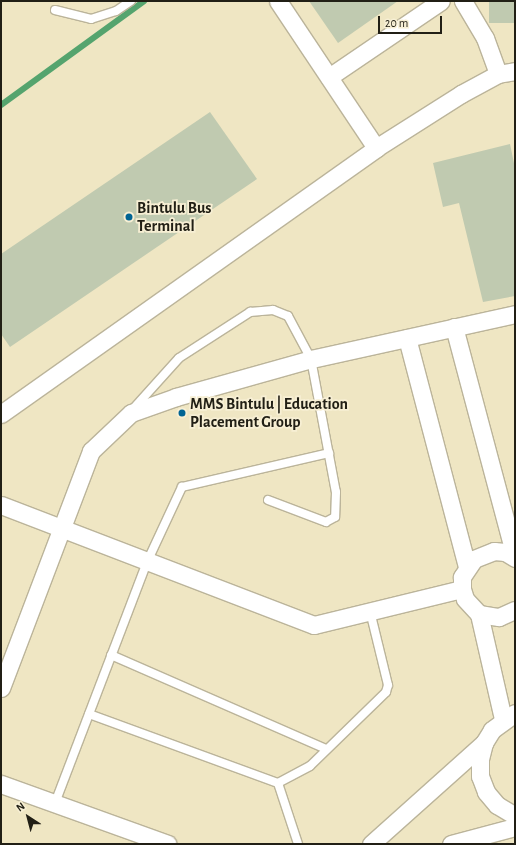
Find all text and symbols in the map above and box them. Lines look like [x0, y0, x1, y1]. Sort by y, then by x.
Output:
scale bar [380, 8, 444, 34]
text: 20 m [385, 17, 408, 29]
place label: Bintulu Bus Terminal [137, 198, 211, 236]
marker: Bintulu Bus Terminal [124, 212, 134, 222]
place label: MMS Bintulu | Education Placement Group [190, 394, 348, 432]
marker: MMS Bintulu | Education Placement Group [177, 408, 187, 418]
north arrow [8, 797, 48, 837]
text: N [14, 800, 27, 814]

